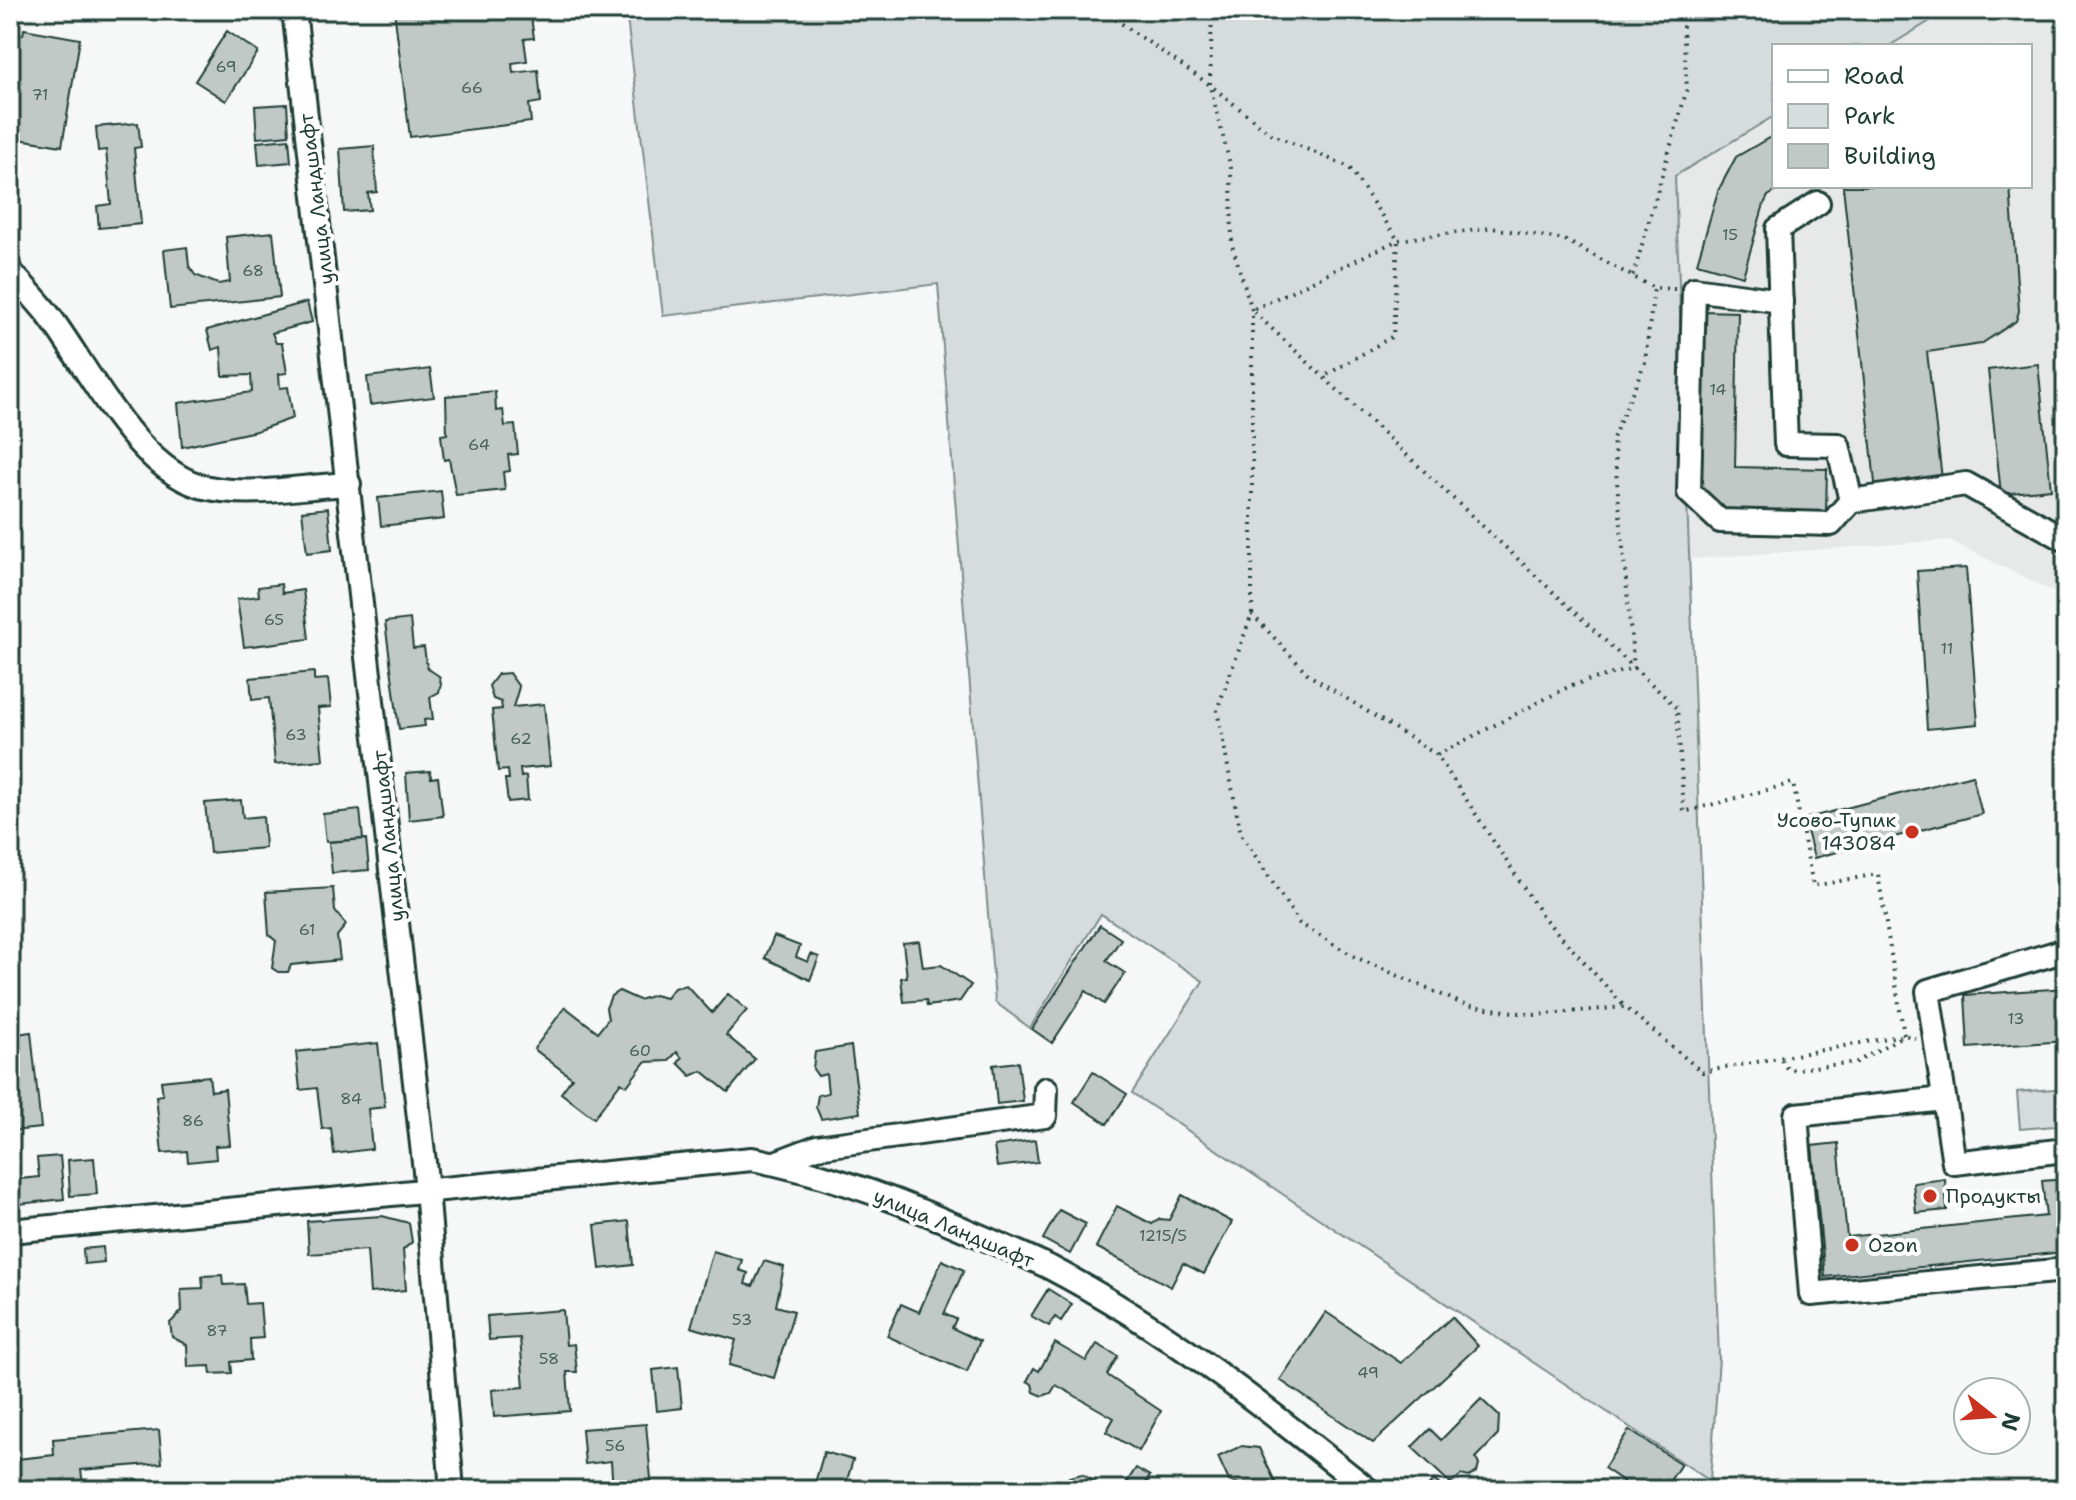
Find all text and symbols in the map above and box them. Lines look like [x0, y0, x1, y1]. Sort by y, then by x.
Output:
legend [1772, 44, 2032, 188]
house number: 69 [215, 56, 237, 77]
text: Road [1844, 60, 1904, 92]
house number: 66 [461, 77, 483, 98]
house number: 71 [31, 84, 49, 105]
text: Park [1844, 100, 1896, 132]
street label: улица Ландшафт [293, 111, 339, 286]
text: Building [1844, 140, 1936, 172]
house number: 15 [1722, 224, 1738, 245]
house number: 68 [242, 260, 264, 281]
house number: 14 [1709, 379, 1727, 400]
house number: 64 [468, 434, 490, 455]
house number: 65 [264, 609, 284, 630]
house number: 11 [1941, 638, 1953, 659]
house number: 63 [285, 724, 307, 745]
house number: 62 [510, 728, 532, 749]
street label: улица Ландшафт [366, 748, 410, 923]
place label: Усово-Тупик 143084 [1777, 807, 1896, 856]
marker: Усово-Тупик 143084 [1903, 823, 1921, 841]
house number: 61 [299, 919, 315, 940]
house number: 13 [2007, 1008, 2025, 1029]
house number: 60 [629, 1040, 651, 1061]
house number: 84 [340, 1088, 362, 1109]
house number: 86 [182, 1110, 204, 1131]
street label: улица Ландшафт [870, 1182, 1039, 1274]
place label: Продукты [1946, 1183, 2041, 1209]
marker: Продукты [1921, 1187, 1939, 1205]
house number: 1215/5 [1139, 1225, 1187, 1246]
place label: Ozon [1868, 1232, 1918, 1258]
marker: Ozon [1843, 1236, 1861, 1254]
house number: 53 [732, 1309, 752, 1330]
house number: 87 [206, 1320, 228, 1341]
house number: 58 [539, 1348, 559, 1369]
house number: 49 [1357, 1362, 1379, 1383]
north arrow [1952, 1376, 2032, 1456]
text: N [1994, 1409, 2027, 1434]
house number: 56 [605, 1435, 625, 1456]

